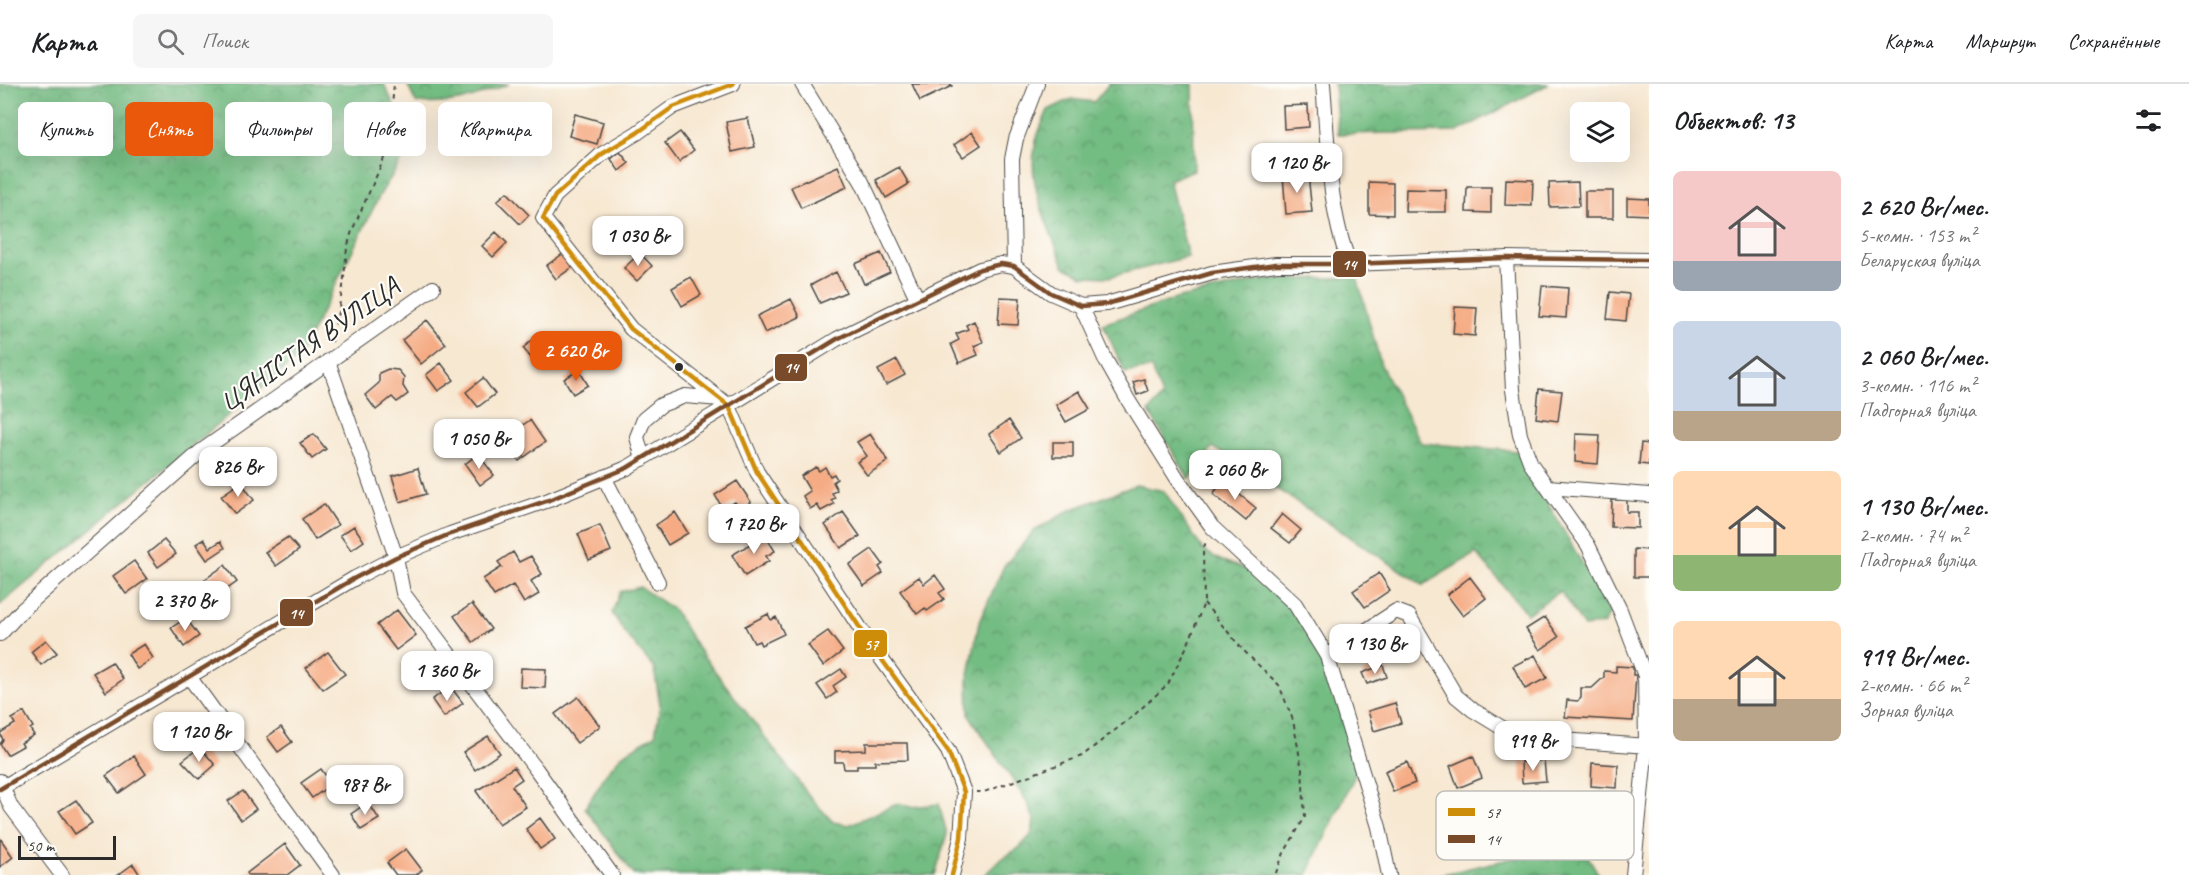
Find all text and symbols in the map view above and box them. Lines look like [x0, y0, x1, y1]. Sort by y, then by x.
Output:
search box [133, 14, 553, 68]
text: Карта [30, 24, 97, 59]
icon: search [154, 25, 187, 58]
text: Поиск [202, 27, 248, 55]
text: Карта [1884, 28, 1933, 54]
text: Маршрут [1966, 28, 2035, 54]
text: Сохранённые [2068, 28, 2159, 54]
chip: Купить [18, 102, 113, 156]
chip: Снять [125, 102, 213, 156]
chip: Фильтры [225, 102, 332, 156]
chip: Новое [344, 102, 426, 156]
chip: Квартира [438, 102, 552, 156]
map controls [1570, 102, 1630, 162]
button: layers [1570, 102, 1630, 162]
text: Объектов: 13 [1673, 104, 1793, 137]
icon: filters [2132, 104, 2165, 137]
pin: 1 120 Br [1235, 143, 1359, 194]
text: 1 120 Br [1265, 150, 1329, 175]
text: 2 620 Br/мес. [1859, 190, 1988, 223]
icon: home [1721, 195, 1793, 267]
pin: 1 030 Br [576, 216, 700, 267]
text: 1 030 Br [606, 223, 670, 248]
text: 5-комн. · 153 m² [1859, 223, 1976, 248]
text: Беларуская вуліца [1859, 248, 1979, 273]
line badge: 14 [1332, 250, 1367, 278]
text: 14 [1342, 255, 1358, 275]
street label: ЦЯНІСТАЯ ВУЛІЦА [212, 268, 407, 419]
pin: 2 620 Br [514, 331, 638, 382]
text: 2 620 Br [544, 338, 608, 363]
text: 2 060 Br/мес. [1859, 340, 1988, 373]
icon: home [1721, 345, 1793, 417]
line badge: 14 [774, 353, 808, 382]
text: 14 [784, 358, 800, 378]
unlabelled marker [673, 361, 685, 373]
text: 3-комн. · 116 m² [1859, 373, 1976, 398]
text: Падгорная вуліца [1859, 398, 1975, 423]
pin: 1 050 Br [417, 419, 541, 470]
text: 1 050 Br [447, 426, 511, 451]
pin: 826 Br [189, 447, 287, 498]
pin: 2 060 Br [1173, 450, 1297, 501]
text: 826 Br [213, 454, 263, 479]
text: 2 060 Br [1203, 457, 1267, 482]
text: 1 130 Br/мес. [1859, 490, 1988, 523]
icon: home [1721, 495, 1793, 567]
pin: 1 720 Br [692, 504, 816, 555]
text: 1 720 Br [722, 511, 786, 536]
text: 2-комн. · 74 m² [1859, 523, 1967, 548]
text: Падгорная вуліца [1859, 548, 1975, 573]
pin: 2 370 Br [123, 581, 247, 632]
text: 2 370 Br [153, 588, 217, 613]
line badge: 14 [279, 598, 314, 627]
text: 14 [289, 604, 305, 624]
pin: 1 130 Br [1313, 624, 1437, 675]
line badge: 57 [853, 629, 888, 658]
text: 1 130 Br [1343, 631, 1407, 656]
text: 57 [864, 635, 880, 655]
text: 919 Br/мес. [1859, 640, 1969, 673]
icon: home [1721, 645, 1793, 717]
pin: 1 360 Br [385, 651, 509, 702]
text: 1 360 Br [415, 658, 479, 683]
text: 2-комн. · 66 m² [1859, 673, 1967, 698]
text: Зорная вуліца [1859, 698, 1953, 723]
pin: 1 120 Br [137, 712, 261, 763]
text: 1 120 Br [167, 719, 231, 744]
pin: 919 Br [1484, 721, 1582, 772]
text: 919 Br [1508, 728, 1558, 753]
pin: 987 Br [316, 765, 414, 816]
text: 987 Br [340, 772, 390, 797]
legend [1436, 791, 1634, 860]
text: 57 [1486, 803, 1501, 823]
text: 14 [1486, 830, 1502, 850]
scale bar [18, 833, 116, 860]
text: 50 m [27, 836, 54, 856]

